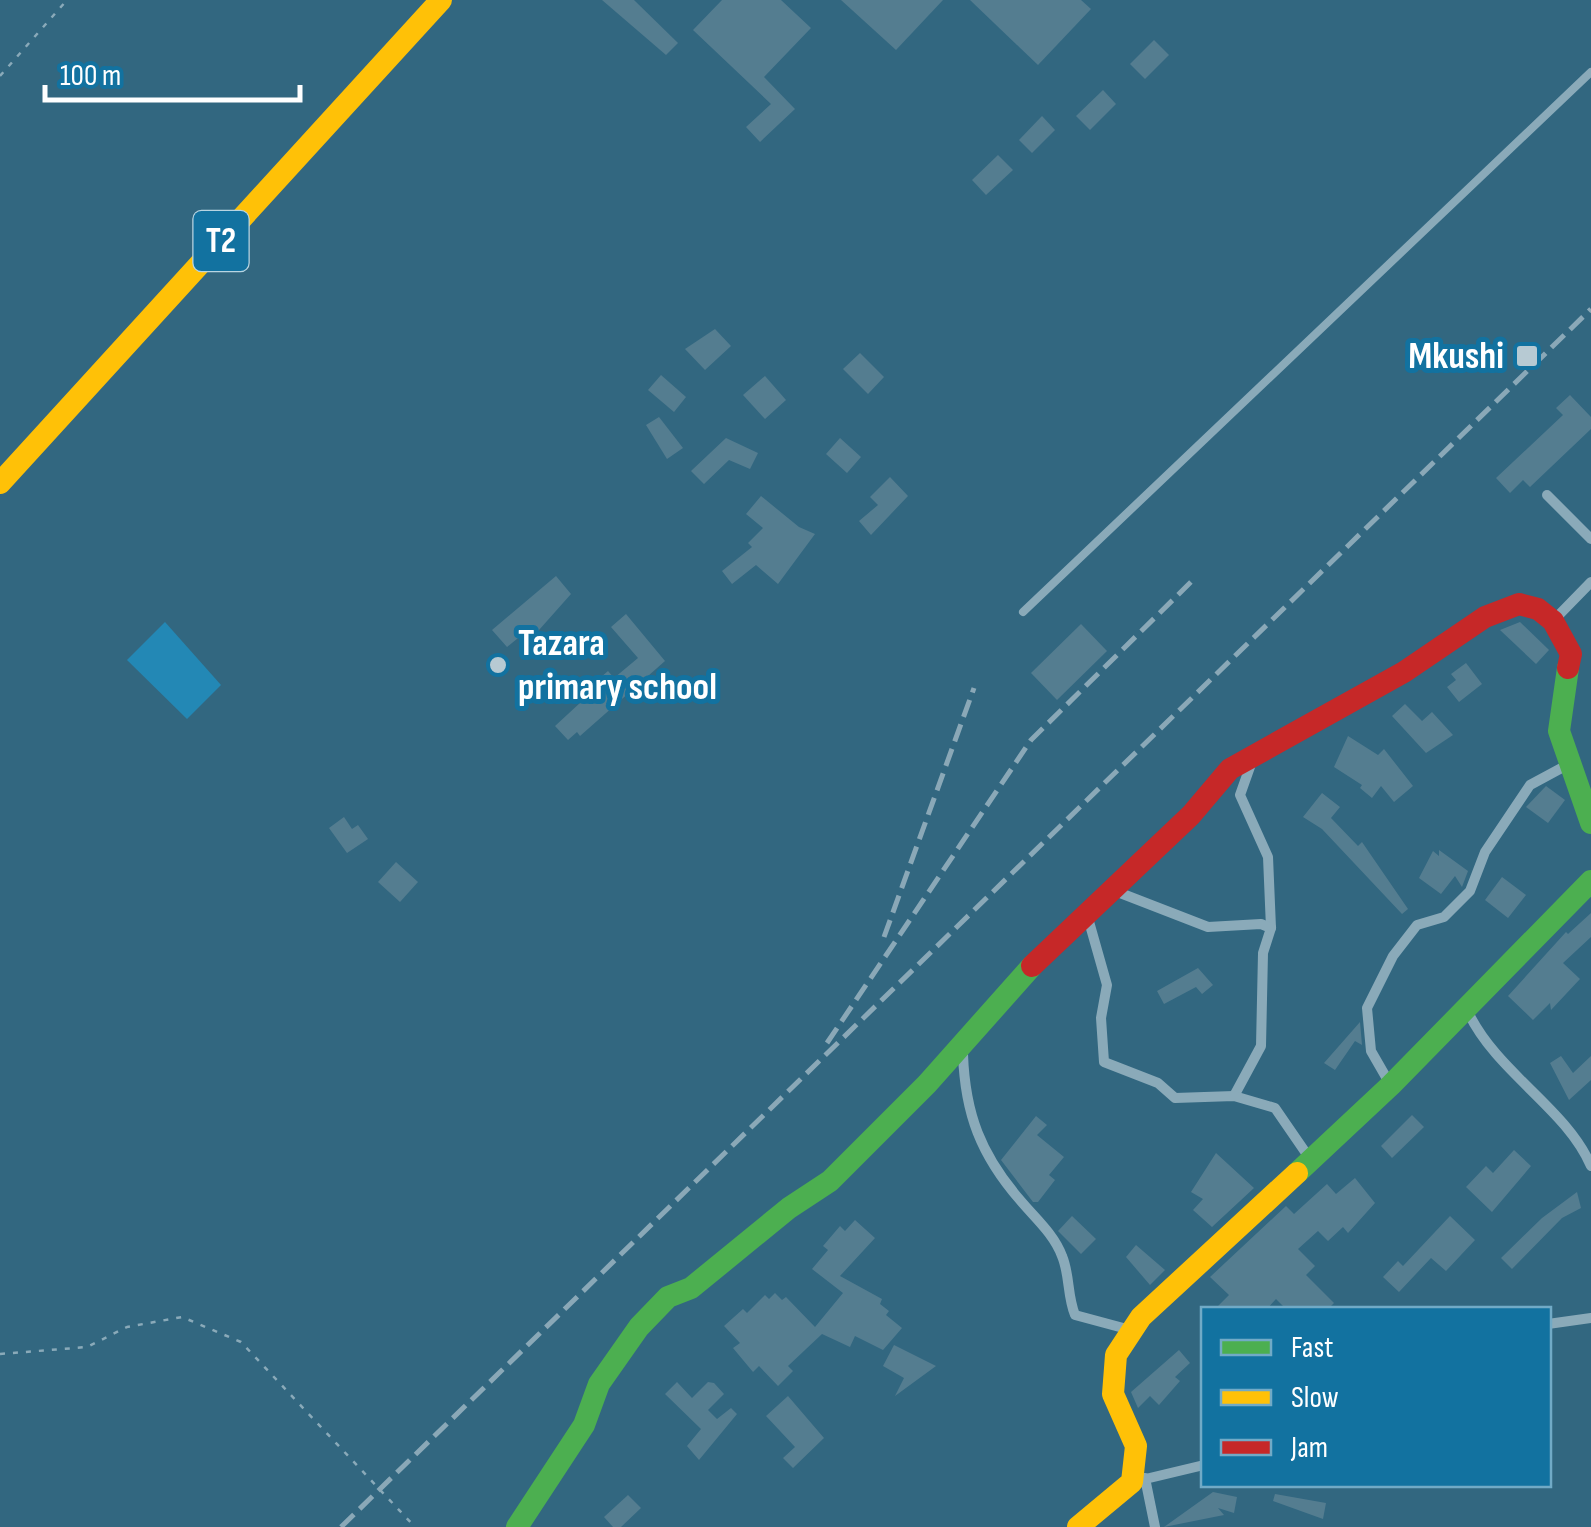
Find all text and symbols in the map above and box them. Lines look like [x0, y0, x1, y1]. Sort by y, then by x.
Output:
scale bar [45, 40, 300, 102]
text: 100 m [60, 58, 121, 94]
road number: T2 [194, 211, 248, 271]
place label: Mkushi [1408, 334, 1504, 379]
marker: Mkushi [1514, 343, 1540, 369]
place label: Tazara primary school [518, 621, 717, 710]
marker: Tazara primary school [487, 654, 509, 676]
legend [1201, 1307, 1551, 1487]
text: Fast [1291, 1330, 1333, 1366]
text: Slow [1291, 1380, 1339, 1416]
text: Jam [1290, 1430, 1328, 1466]

